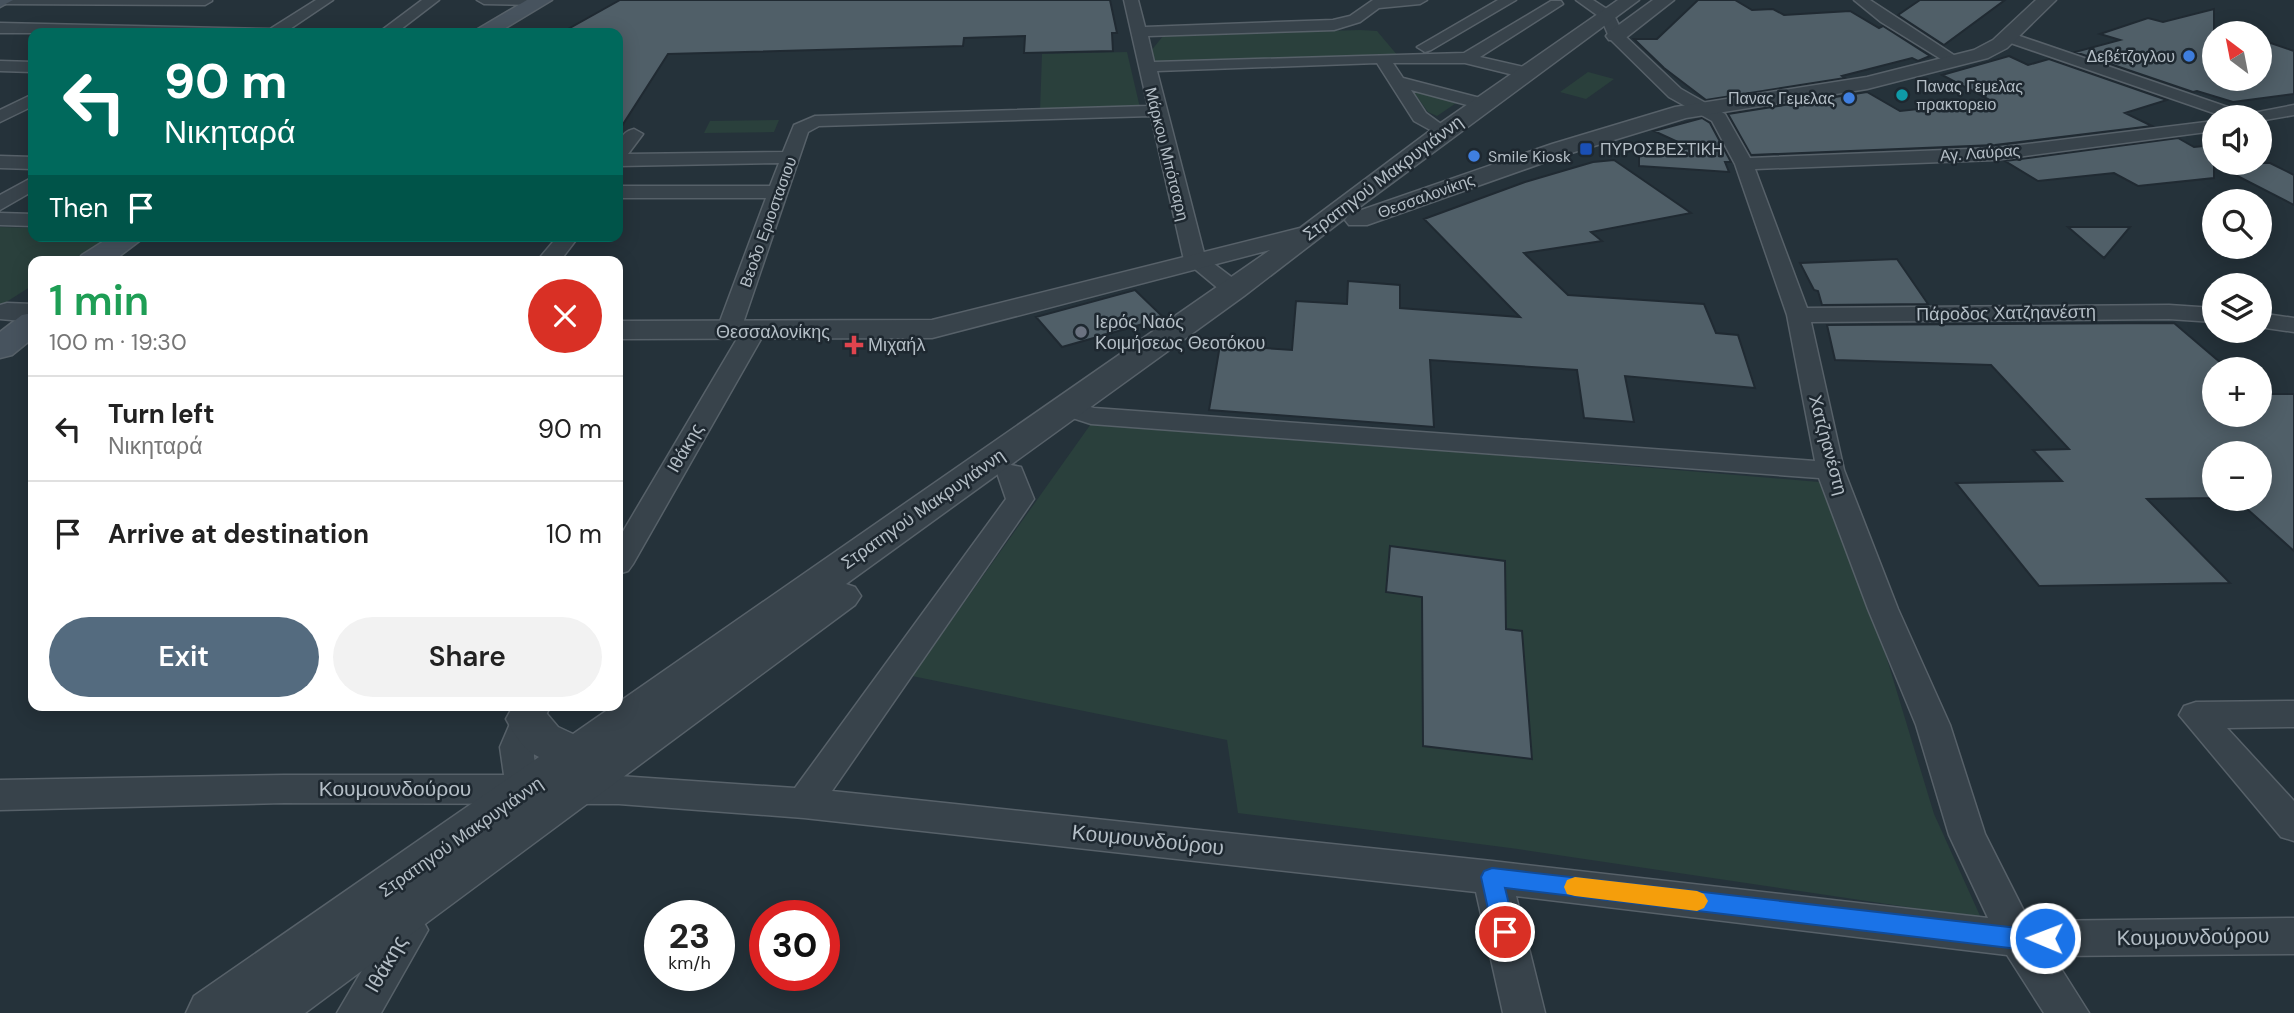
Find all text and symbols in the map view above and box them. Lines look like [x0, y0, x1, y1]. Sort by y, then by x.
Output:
north arrow [2202, 21, 2272, 91]
map controls [2202, 21, 2272, 511]
place label: Δεβέτζογλου [2086, 46, 2175, 67]
marker: Δεβέτζογλου [2181, 48, 2197, 64]
text: 90 m [164, 49, 287, 113]
icon: left [49, 56, 140, 147]
place label: Πανας Γεμελας πρακτορειο [1916, 76, 2023, 115]
street label: Μάρκου Μπότσαρη [1140, 85, 1194, 223]
marker: Πανας Γεμελας πρακτορειο [1894, 87, 1910, 103]
place label: Πανας Γεμελας [1728, 88, 1835, 109]
marker: Πανας Γεμελας [1841, 90, 1857, 106]
button: sound [2202, 105, 2272, 175]
street label: Στρατηγού Μακρυγιάννη [1298, 110, 1468, 246]
text: Νικηταρά [164, 111, 295, 153]
place label: ΠΥΡΟΣΒΕΣΤΙΚΗ [1600, 139, 1723, 160]
street label: Αγ. Λαύρας [1939, 140, 2021, 166]
marker: ΠΥΡΟΣΒΕΣΤΙΚΗ [1578, 141, 1594, 157]
place label: Smile Kiosk [1488, 146, 1571, 167]
marker: Smile Kiosk [1466, 148, 1482, 164]
street label: Βεοδο Εριοστασιου [735, 154, 801, 290]
street label: Θεσσαλονίκης [1375, 169, 1478, 223]
icon: arrive [122, 189, 160, 227]
button: search [2202, 189, 2272, 259]
text: Then [49, 191, 108, 225]
text: 1 min [49, 273, 149, 328]
button: layers [2202, 273, 2272, 343]
button: close [528, 279, 602, 353]
street label: Πάροδος Χατζηανέστη [1916, 299, 2096, 327]
place label: Ιερός Ναός Κοιμήσεως Θεοτόκου [1095, 310, 1265, 355]
street label: Θεσσαλονίκης [716, 320, 830, 344]
marker: Ιερός Ναός Κοιμήσεως Θεοτόκου [1073, 324, 1089, 340]
text: 100 m · 19:30 [49, 327, 187, 357]
place label: Μιχαήλ [868, 333, 925, 357]
marker: Μιχαήλ [846, 337, 862, 353]
button: + [2202, 357, 2272, 427]
street label: Χατζηανέστη [1803, 392, 1853, 498]
text: Turn left [108, 397, 215, 431]
icon: left [49, 410, 87, 448]
text: 90 m [538, 412, 602, 446]
street label: Ιθάκης [661, 419, 709, 477]
text: Νικηταρά [108, 431, 202, 461]
button: − [2202, 441, 2272, 511]
street label: Στρατηγού Μακρυγιάννη [836, 443, 1010, 575]
icon: arrive [49, 515, 87, 553]
text: Arrive at destination [108, 517, 369, 551]
text: 10 m [546, 517, 602, 551]
button: Exit [49, 617, 319, 697]
button: Share [333, 617, 602, 697]
street label: Στρατηγού Μακρυγιάννη [374, 771, 548, 903]
street label: Κουμουνδούρου [319, 775, 471, 803]
street label: Κουμουνδούρου [1071, 818, 1225, 862]
speed limit sign: 30 [749, 900, 840, 991]
position arrow [2008, 901, 2082, 975]
pin [1475, 902, 1535, 962]
text: 23 [669, 913, 710, 959]
icon: arrive [1486, 913, 1524, 951]
street label: Κουμουνδούρου [2116, 922, 2270, 952]
street label: Ιθάκης [358, 930, 414, 998]
text: km/h [668, 951, 711, 975]

